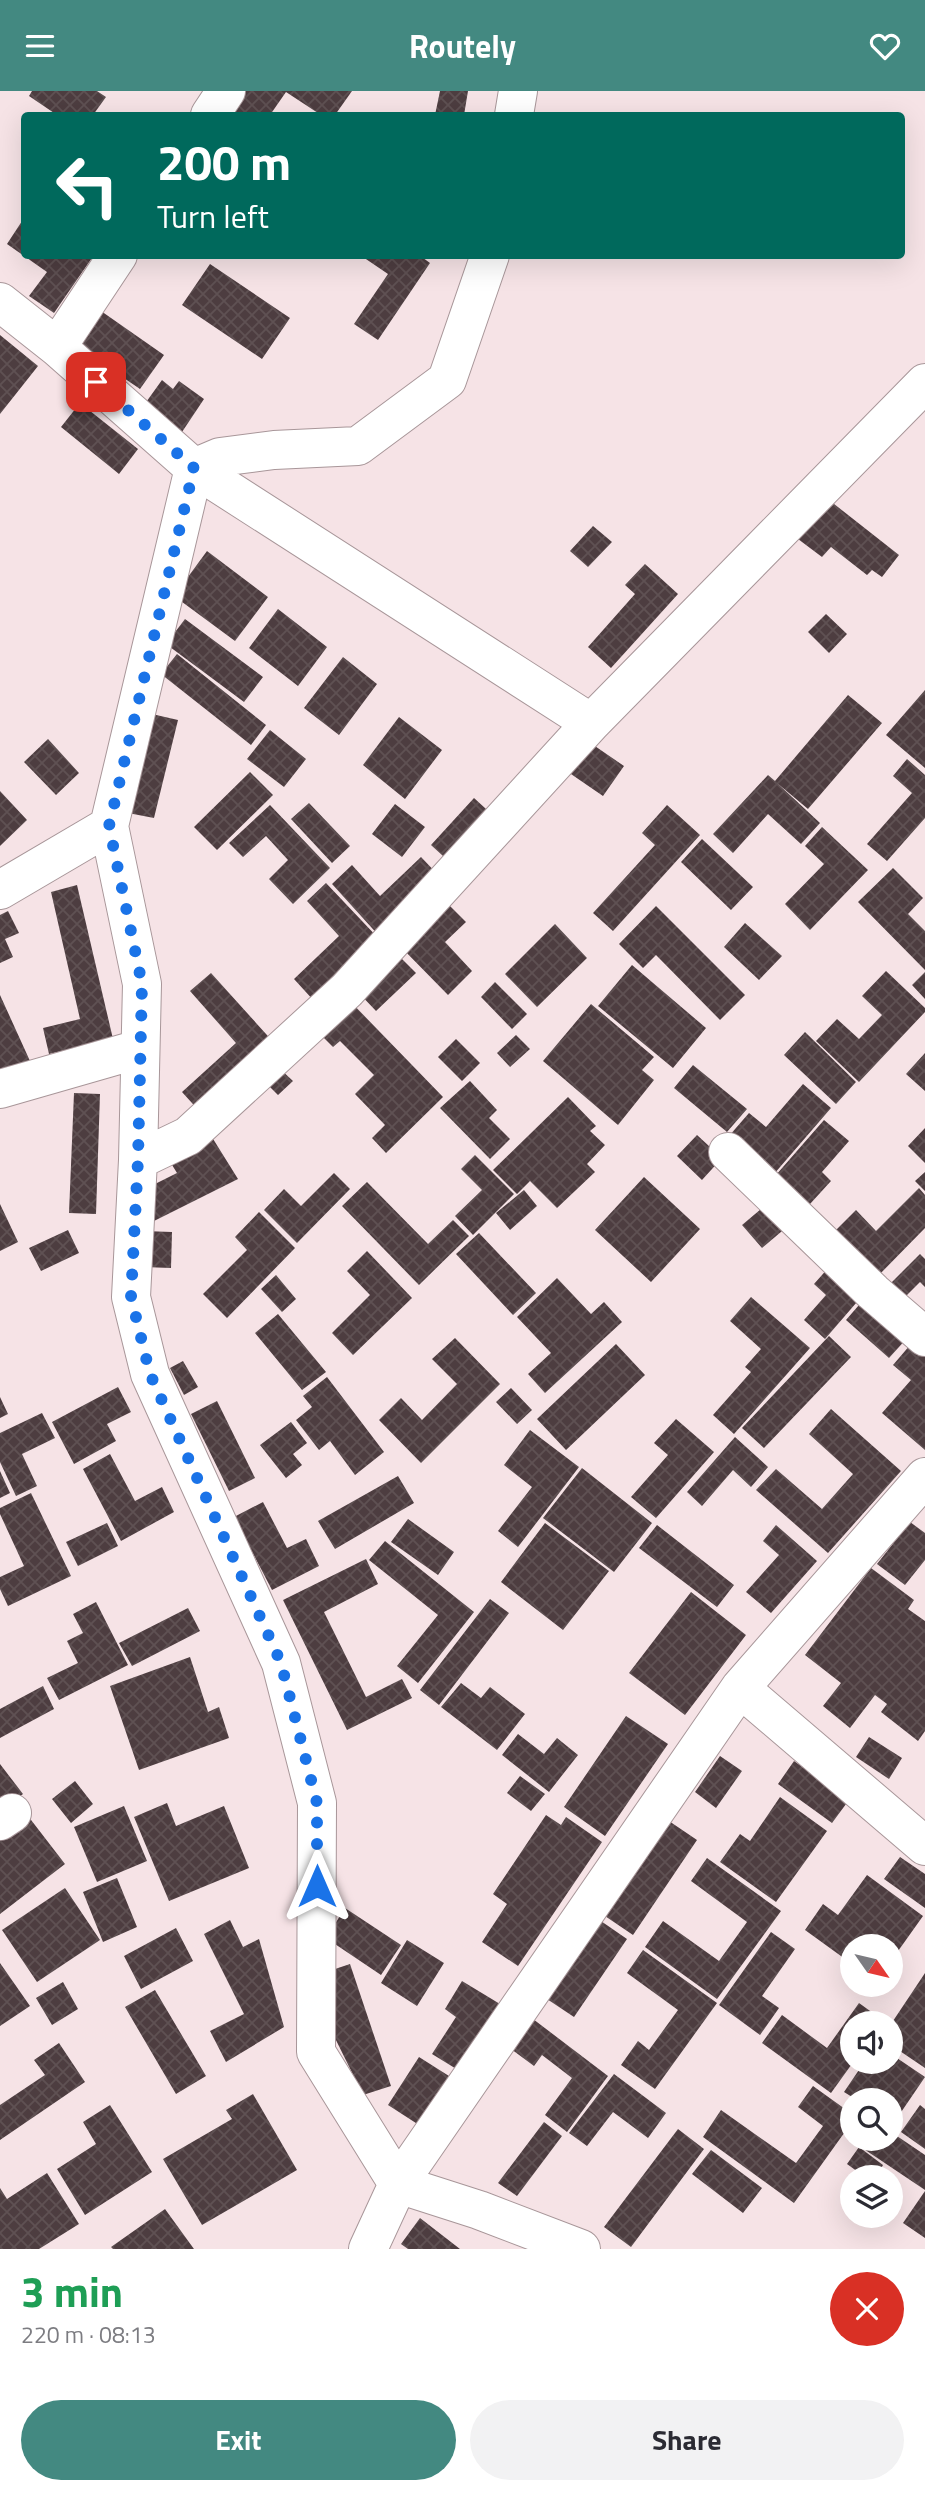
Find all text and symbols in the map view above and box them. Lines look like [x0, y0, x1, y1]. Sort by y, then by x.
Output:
text: Routely [409, 22, 516, 70]
icon: menu [21, 27, 59, 65]
icon: heart [866, 27, 904, 65]
text: 200 m [157, 124, 291, 199]
icon: left [42, 140, 133, 231]
text: Turn left [157, 192, 269, 240]
pin [66, 352, 126, 412]
icon: arrive [77, 363, 115, 401]
position arrow [280, 1849, 354, 1923]
north arrow [840, 1934, 903, 1997]
map controls [840, 1934, 903, 2228]
button: sound [840, 2011, 903, 2074]
button: search [840, 2088, 903, 2151]
button: layers [840, 2165, 903, 2228]
text: 3 min [21, 2259, 123, 2323]
button: close [830, 2272, 904, 2346]
text: 220 m · 08:13 [21, 2317, 156, 2352]
button: Exit [21, 2400, 456, 2480]
button: Share [470, 2400, 904, 2480]

